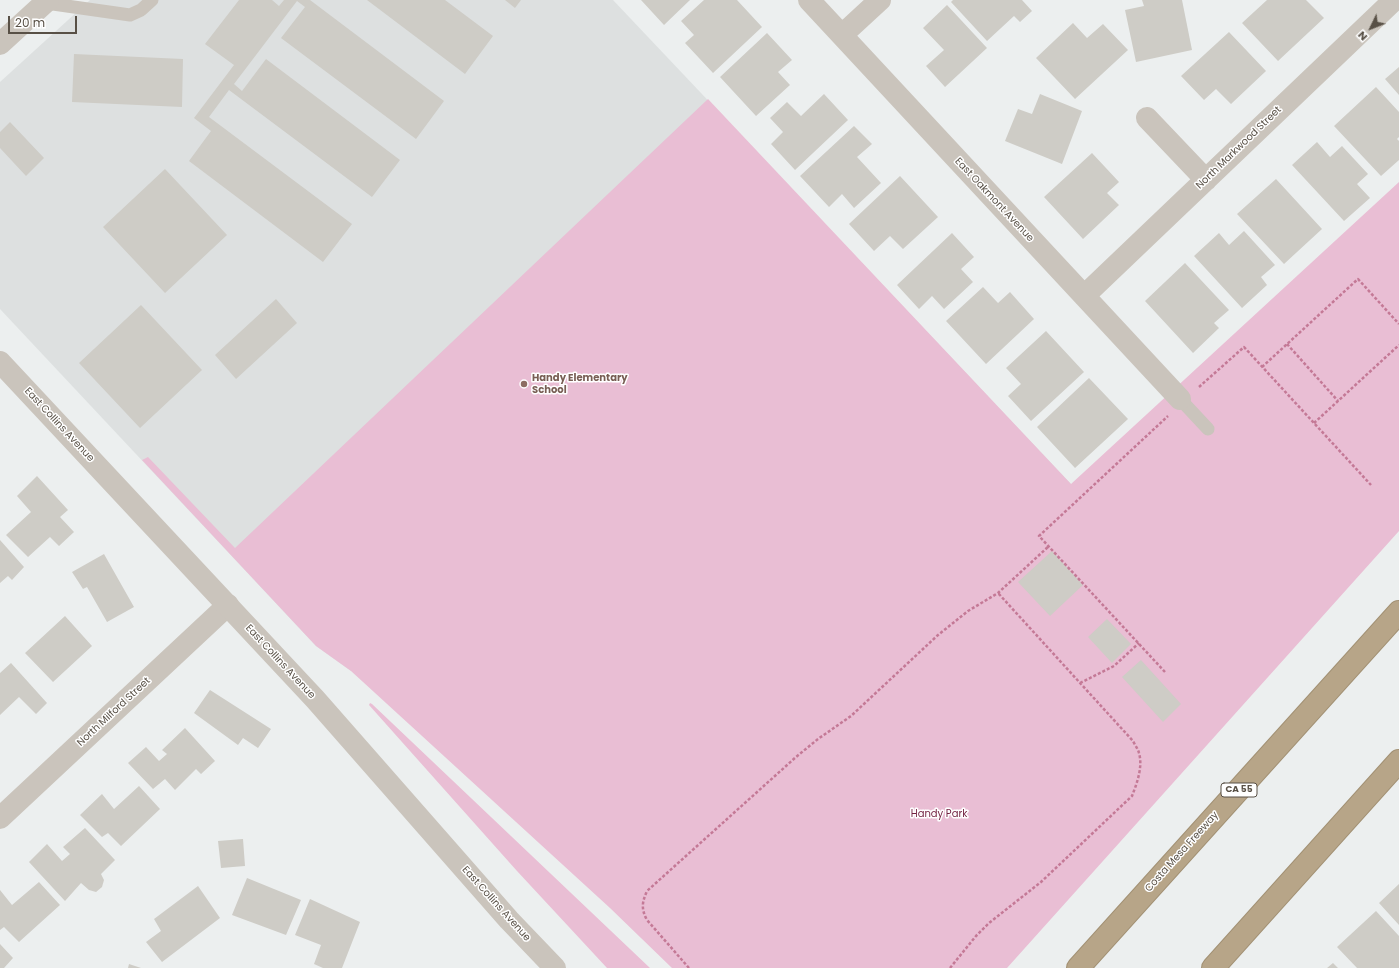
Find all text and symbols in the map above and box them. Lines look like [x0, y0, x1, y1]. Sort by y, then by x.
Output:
scale bar [10, 8, 79, 34]
north arrow [1351, 8, 1391, 48]
text: 20 m [15, 14, 45, 31]
text: N [1354, 28, 1371, 45]
street label: North Markwood Street [1194, 104, 1284, 192]
street label: East Oakmont Avenue [952, 156, 1036, 244]
place label: Handy Elementary School [532, 372, 628, 396]
marker: Handy Elementary School [519, 379, 529, 389]
street label: East Collins Avenue [22, 386, 96, 464]
street label: East Collins Avenue [243, 623, 317, 701]
street label: North Milford Street [75, 675, 153, 749]
road number: CA 55 [1221, 783, 1257, 797]
park label: Handy Park [911, 808, 967, 820]
street label: Costa Mesa Freeway [1143, 809, 1221, 895]
street label: East Collins Avenue [459, 864, 533, 944]

